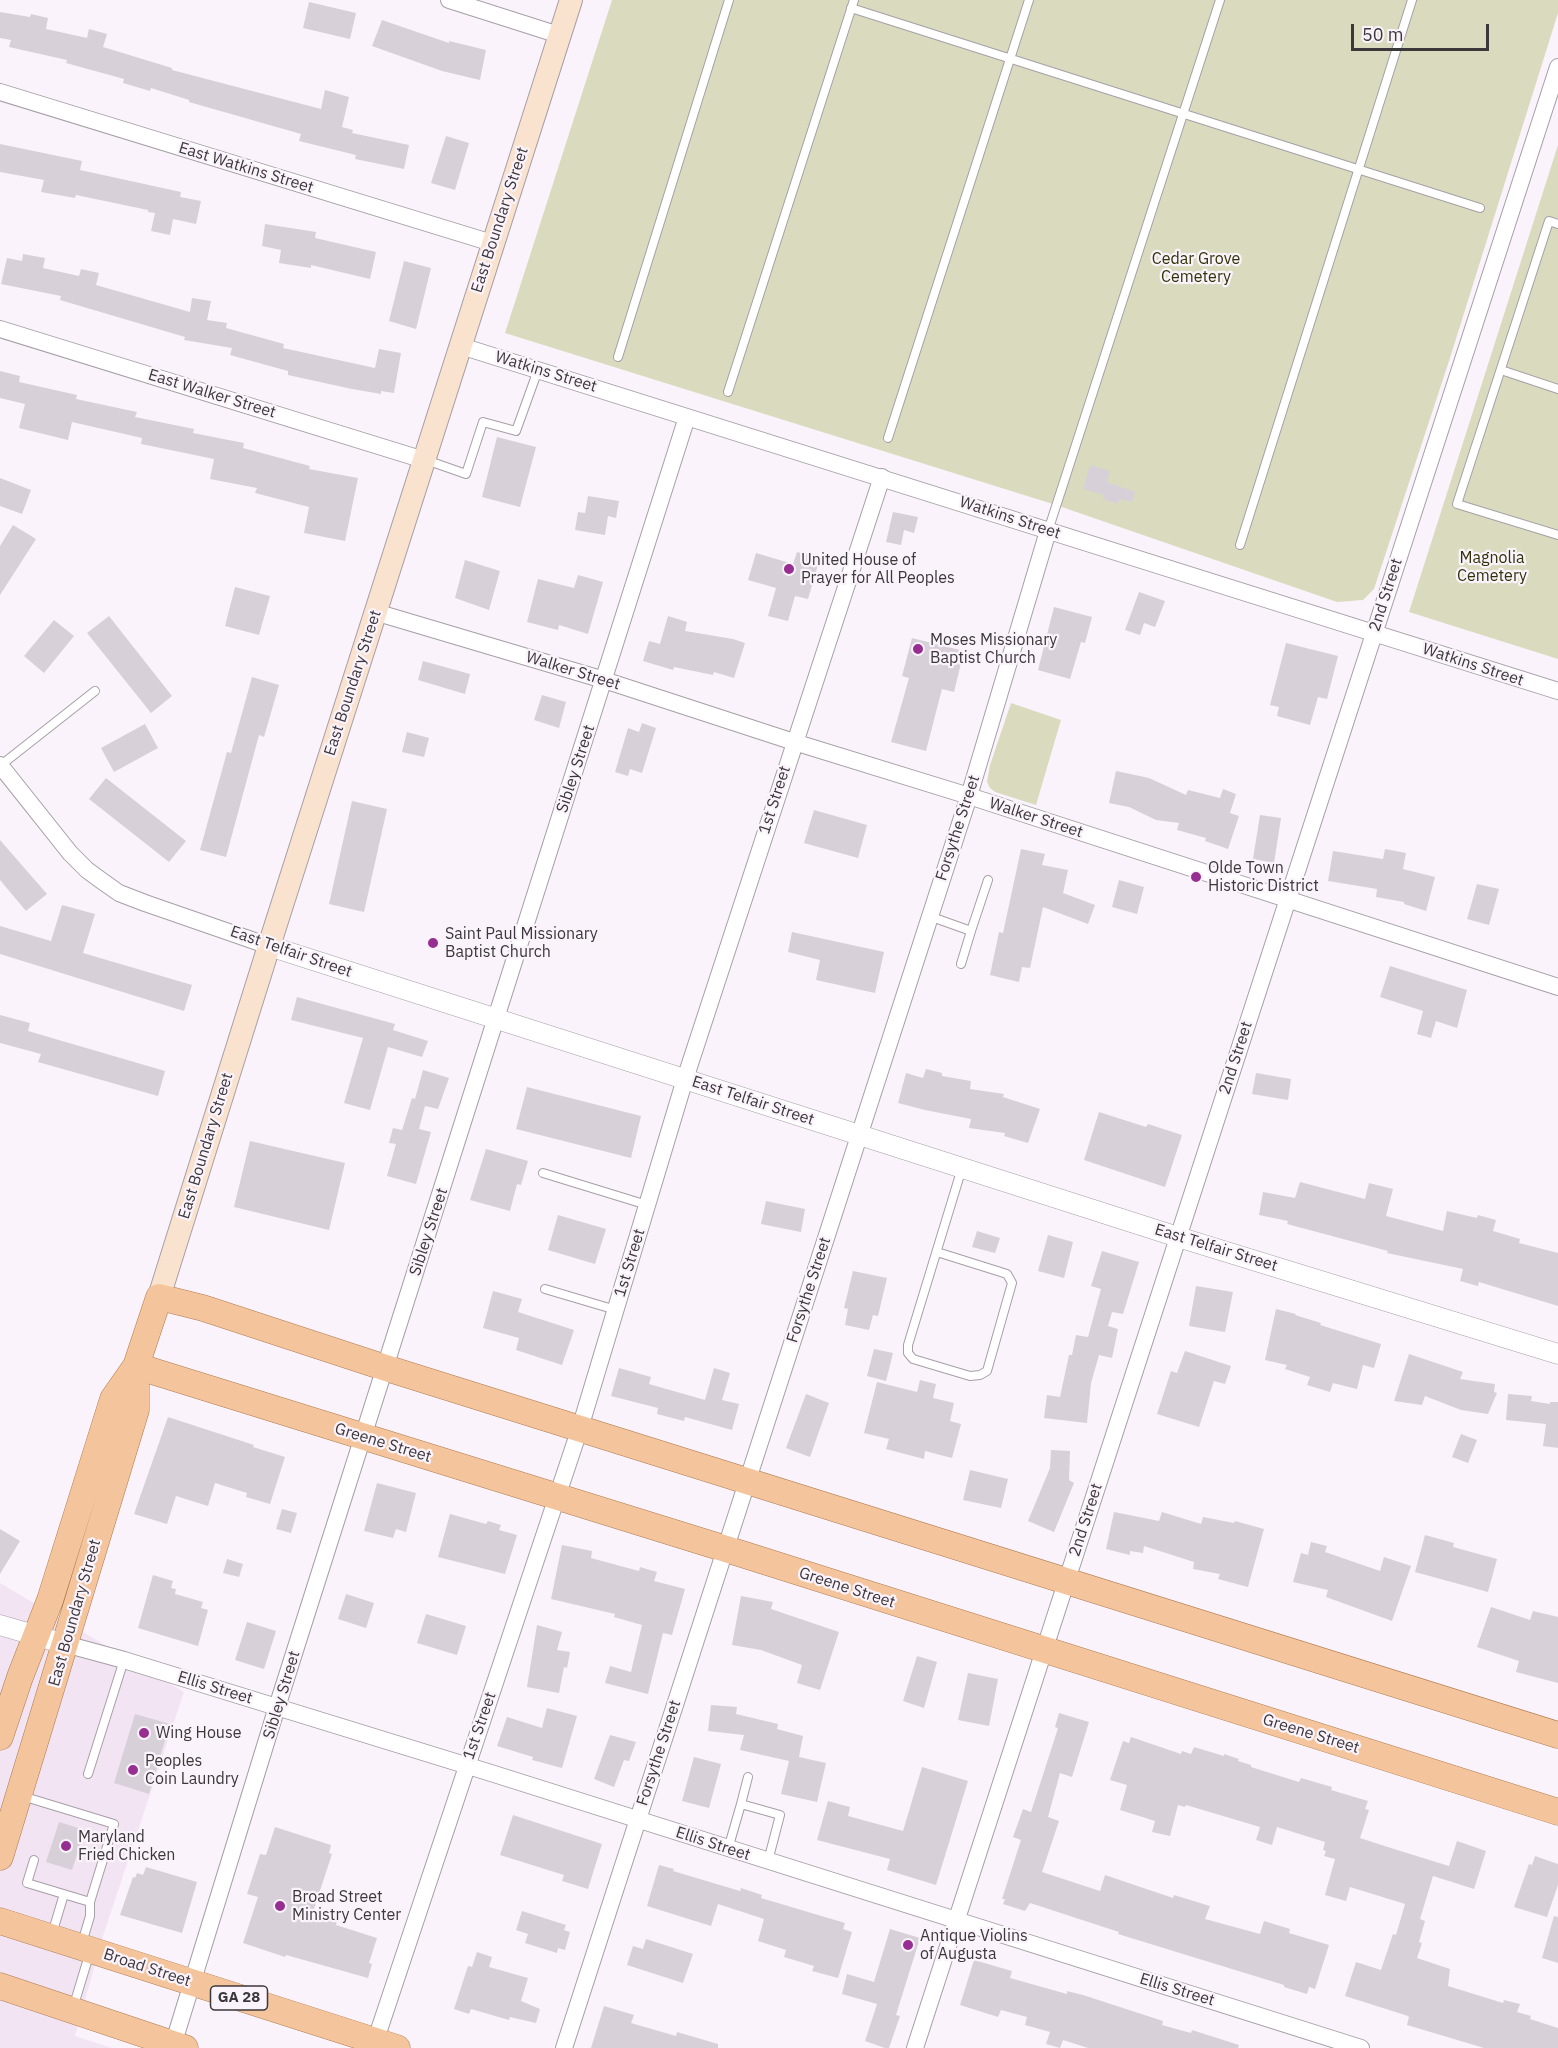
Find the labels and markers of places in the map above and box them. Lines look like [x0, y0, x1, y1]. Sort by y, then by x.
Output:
place label: United House of Prayer for All Peoples [801, 550, 955, 588]
marker: United House of Prayer for All Peoples [782, 562, 796, 576]
place label: Moses Missionary Baptist Church [930, 630, 1057, 668]
marker: Moses Missionary Baptist Church [911, 642, 925, 656]
place label: Olde Town Historic District [1208, 858, 1319, 896]
marker: Olde Town Historic District [1189, 870, 1203, 884]
place label: Saint Paul Missionary Baptist Church [445, 924, 598, 962]
marker: Saint Paul Missionary Baptist Church [426, 936, 440, 950]
place label: Wing House [156, 1723, 242, 1743]
marker: Wing House [137, 1726, 151, 1740]
place label: Peoples Coin Laundry [145, 1751, 239, 1789]
marker: Peoples Coin Laundry [126, 1763, 140, 1777]
place label: Maryland Fried Chicken [78, 1827, 175, 1865]
marker: Maryland Fried Chicken [59, 1839, 73, 1853]
place label: Broad Street Ministry Center [292, 1887, 401, 1925]
marker: Broad Street Ministry Center [273, 1899, 287, 1913]
place label: Antique Violins of Augusta [920, 1926, 1028, 1964]
marker: Antique Violins of Augusta [901, 1938, 915, 1952]

